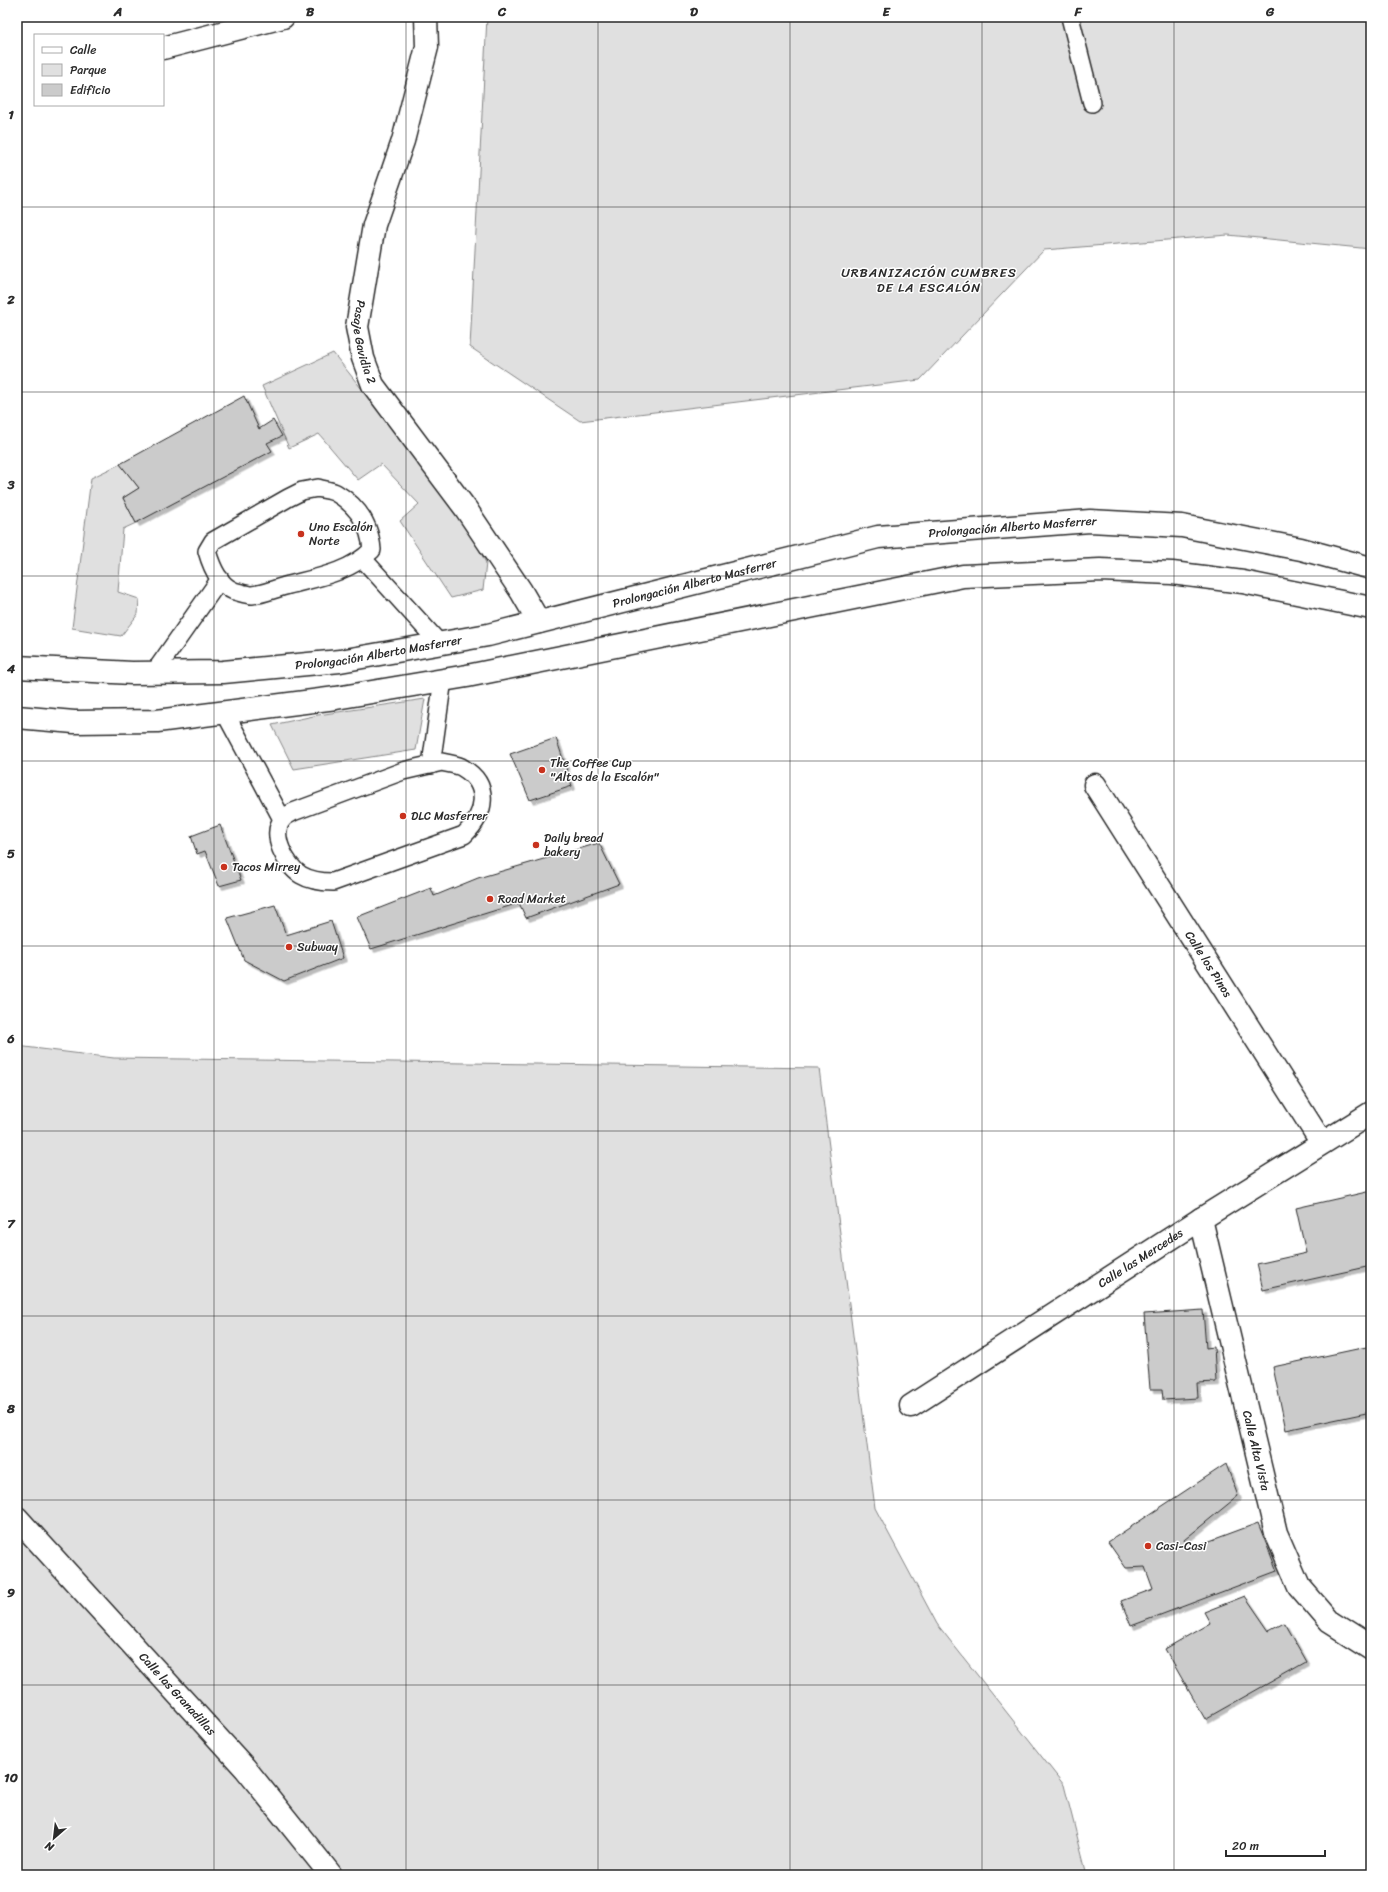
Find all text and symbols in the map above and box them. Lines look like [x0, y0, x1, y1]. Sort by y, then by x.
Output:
text: A [113, 0, 122, 23]
text: B [306, 0, 315, 23]
text: C [497, 0, 507, 23]
text: D [690, 0, 698, 23]
text: E [882, 0, 891, 23]
text: F [1073, 0, 1082, 23]
text: G [1265, 0, 1275, 23]
legend [34, 34, 164, 106]
text: Calle [70, 39, 97, 61]
text: Parque [70, 59, 107, 81]
text: Edificio [70, 79, 110, 101]
text: 1 [8, 103, 14, 126]
district label: URBANIZACIÓN CUMBRES DE LA ESCALÓN [841, 261, 1017, 299]
text: 2 [6, 288, 15, 311]
street label: Pasaje Gavidia 2 [346, 298, 383, 387]
text: 3 [6, 473, 15, 496]
street label: Prolongación Alberto Masferrer [928, 510, 1098, 544]
place label: Uno Escalón Norte [309, 516, 373, 552]
marker: Uno Escalón Norte [296, 529, 306, 539]
street label: Prolongación Alberto Masferrer [610, 552, 780, 614]
street label: Prolongación Alberto Masferrer [294, 629, 465, 676]
text: 4 [6, 657, 16, 680]
place label: The Coffee Cup "Altos de la Escalón" [550, 752, 659, 788]
marker: The Coffee Cup "Altos de la Escalón" [537, 765, 547, 775]
place label: DLC Masferrer [411, 805, 488, 827]
marker: DLC Masferrer [398, 811, 408, 821]
place label: Daily bread bakery [544, 827, 603, 863]
marker: Daily bread bakery [531, 840, 541, 850]
text: 5 [7, 842, 15, 865]
place label: Tacos Mirrey [232, 856, 301, 878]
marker: Tacos Mirrey [219, 862, 229, 872]
place label: Road Market [498, 888, 566, 910]
marker: Road Market [485, 894, 495, 904]
street label: Calle los Pinos [1179, 926, 1238, 1002]
place label: Subway [297, 936, 339, 958]
marker: Subway [284, 942, 294, 952]
text: 6 [6, 1027, 15, 1050]
text: 7 [7, 1212, 16, 1235]
street label: Calle las Mercedes [1093, 1222, 1188, 1294]
text: 8 [6, 1397, 15, 1420]
street label: Calle Alta Vista [1236, 1408, 1277, 1494]
place label: Casi-Casi [1156, 1535, 1207, 1557]
marker: Casi-Casi [1143, 1541, 1153, 1551]
text: 9 [7, 1581, 15, 1604]
street label: Calle las Granadillas [133, 1647, 222, 1741]
text: 10 [4, 1766, 18, 1789]
north arrow [34, 1818, 74, 1858]
scale bar [1226, 1832, 1325, 1858]
text: 20 m [1232, 1835, 1259, 1857]
text: N [41, 1836, 58, 1857]

